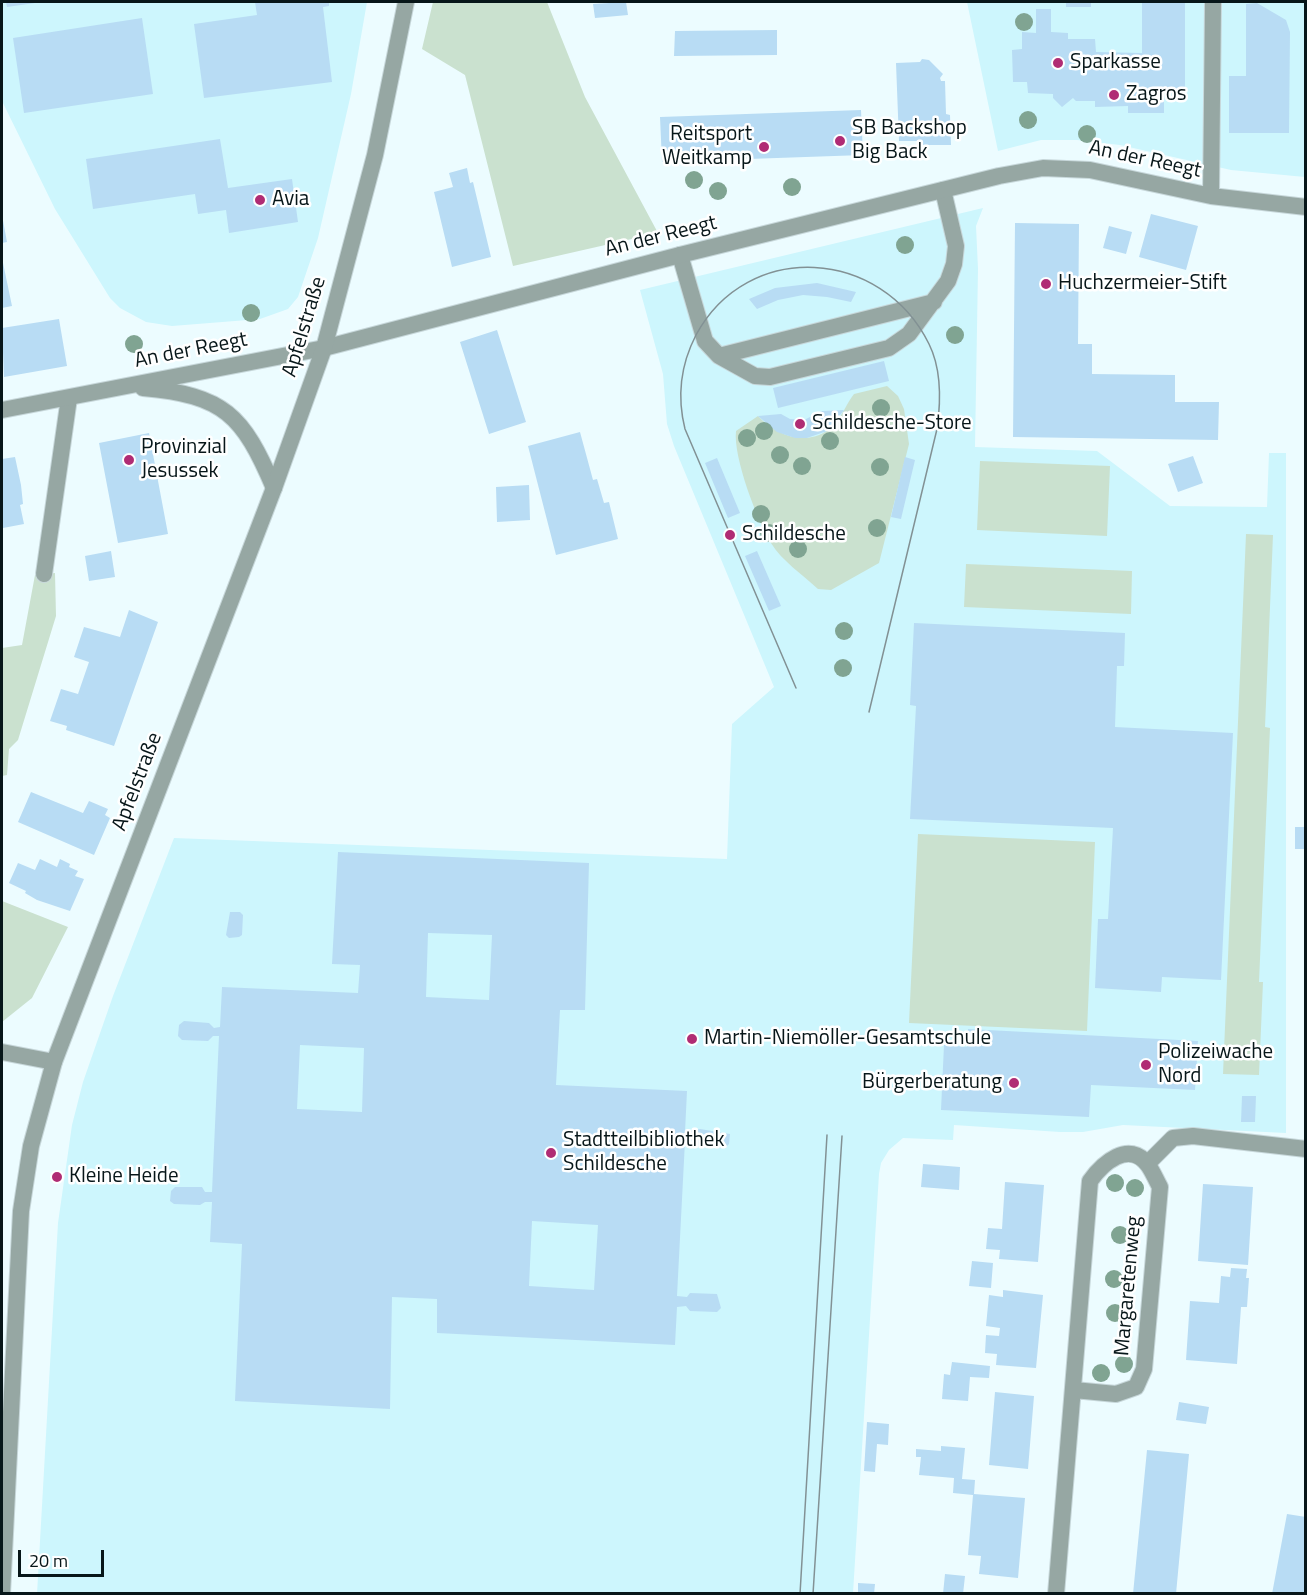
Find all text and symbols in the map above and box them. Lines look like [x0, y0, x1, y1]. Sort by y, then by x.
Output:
place label: Sparkasse [1070, 50, 1161, 76]
marker: Sparkasse [1051, 56, 1065, 70]
place label: Zagros [1126, 82, 1186, 108]
marker: Zagros [1107, 88, 1121, 102]
place label: SB Backshop Big Back [852, 116, 967, 166]
place label: Reitsport Weitkamp [662, 122, 752, 172]
marker: SB Backshop Big Back [833, 134, 847, 148]
street label: An der Reegt [1087, 136, 1203, 184]
marker: Reitsport Weitkamp [757, 140, 771, 154]
place label: Avia [272, 187, 309, 213]
marker: Avia [253, 193, 267, 207]
street label: An der Reegt [603, 211, 719, 263]
place label: Huchzermeier-Stift [1058, 271, 1227, 297]
street label: Apfelstraße [278, 274, 332, 380]
marker: Huchzermeier-Stift [1039, 277, 1053, 291]
street label: An der Reegt [133, 328, 249, 374]
place label: Schildesche-Store [812, 411, 972, 437]
marker: Schildesche-Store [793, 417, 807, 431]
place label: Provinzial Jesussek [141, 435, 227, 485]
marker: Provinzial Jesussek [122, 453, 136, 467]
place label: Schildesche [742, 522, 846, 548]
marker: Schildesche [723, 528, 737, 542]
street label: Apfelstraße [108, 729, 168, 835]
place label: Martin-Niemöller-Gesamtschule [704, 1026, 991, 1052]
marker: Martin-Niemöller-Gesamtschule [685, 1032, 699, 1046]
place label: Polizeiwache Nord [1158, 1040, 1273, 1090]
marker: Polizeiwache Nord [1139, 1058, 1153, 1072]
place label: Bürgerberatung [862, 1070, 1002, 1096]
marker: Bürgerberatung [1007, 1076, 1021, 1090]
place label: Stadtteilbibliothek Schildesche [563, 1128, 724, 1178]
marker: Stadtteilbibliothek Schildesche [544, 1146, 558, 1160]
place label: Kleine Heide [69, 1164, 178, 1190]
marker: Kleine Heide [50, 1170, 64, 1184]
street label: Margaretenweg [1110, 1215, 1148, 1357]
scale bar [21, 1538, 106, 1576]
text: 20 m [29, 1547, 68, 1574]

